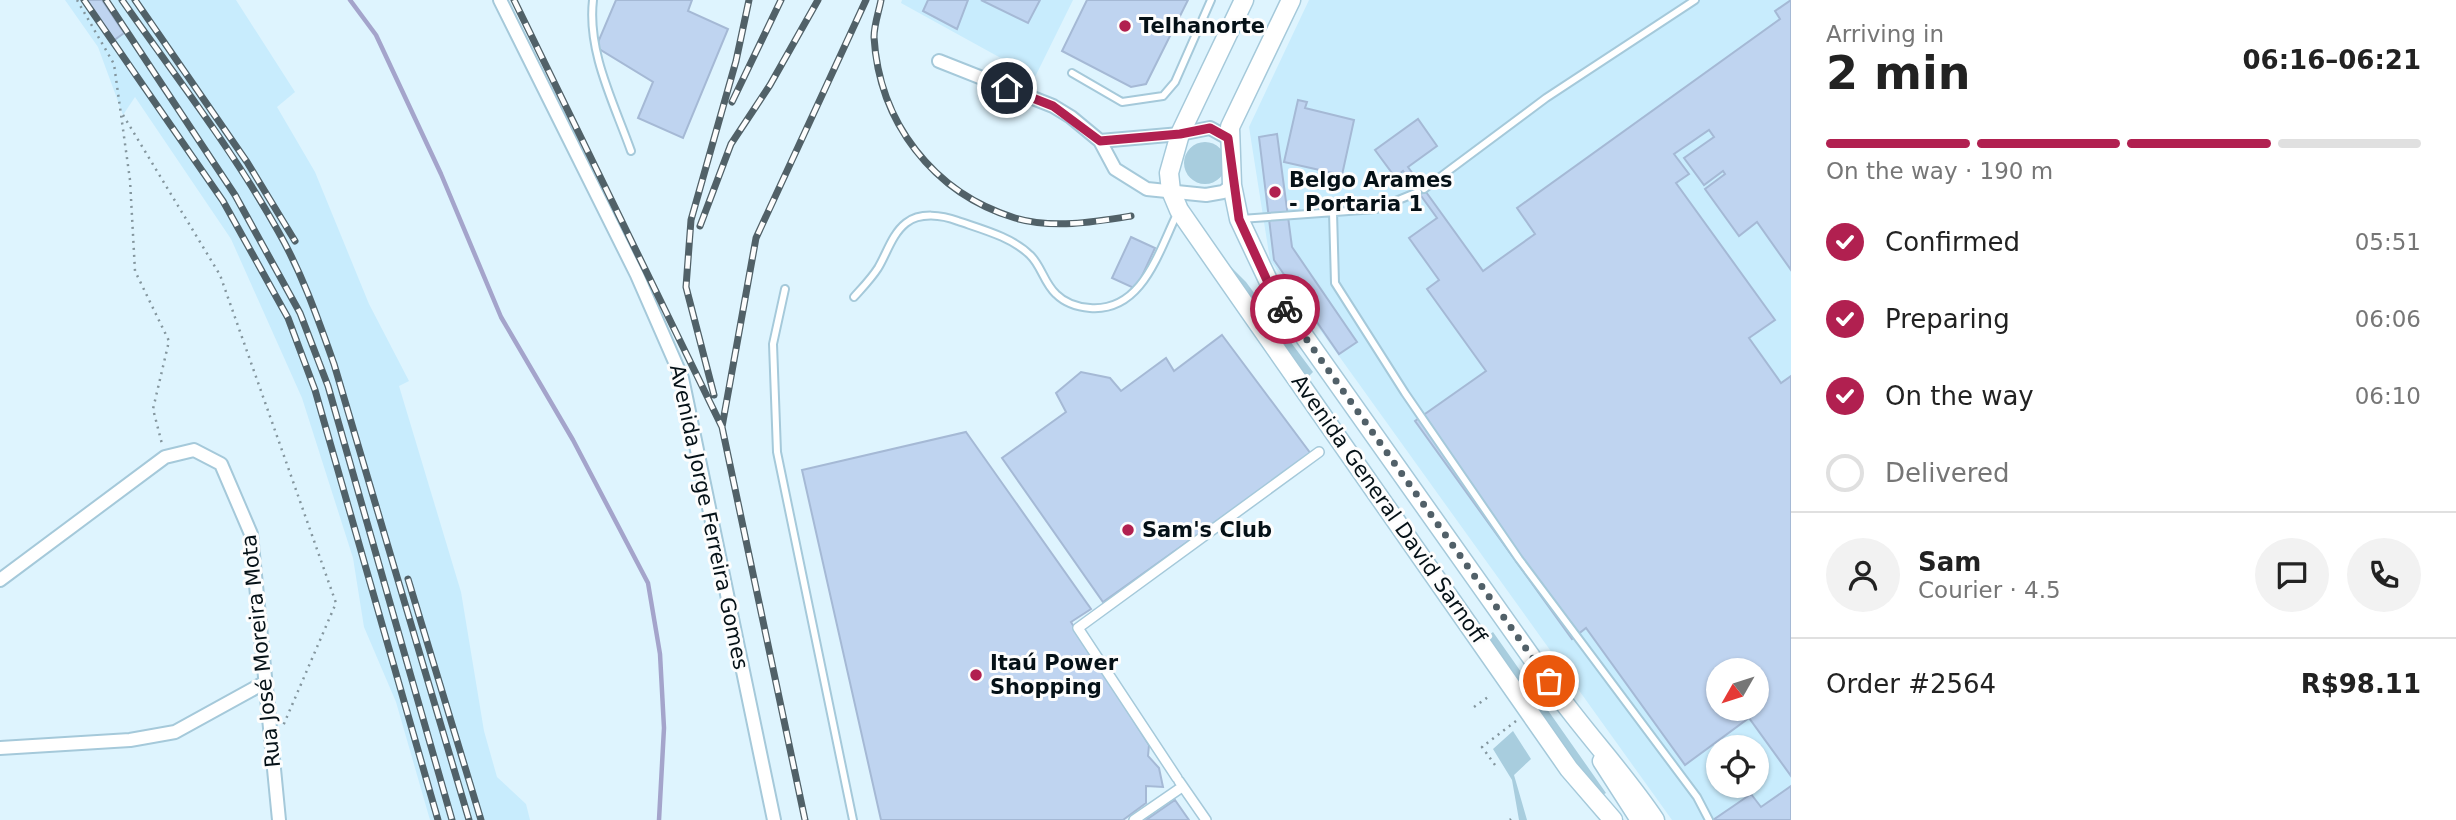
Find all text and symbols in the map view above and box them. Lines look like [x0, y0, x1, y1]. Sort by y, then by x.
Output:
place label: Telhanorte [1139, 14, 1265, 38]
marker: Telhanorte [1117, 18, 1133, 34]
text: Arriving in [1826, 21, 1944, 47]
text: 06:16–06:21 [2242, 45, 2421, 75]
text: 2 min [1826, 46, 1970, 100]
pin [977, 58, 1037, 118]
icon: home [988, 69, 1026, 107]
text: On the way · 190 m [1826, 158, 2053, 184]
place label: Belgo Arames - Portaria 1 [1289, 168, 1453, 216]
marker: Belgo Arames - Portaria 1 [1267, 184, 1283, 200]
icon: check [1826, 223, 1864, 261]
text: Confirmed [1885, 227, 2020, 257]
text: 05:51 [2355, 229, 2421, 255]
courier [1250, 274, 1320, 344]
icon: bike [1266, 290, 1304, 328]
icon: check [1826, 300, 1864, 338]
text: Preparing [1885, 304, 2010, 334]
text: 06:06 [2355, 306, 2421, 332]
street label: Avenida Jorge Ferreira Gomes [665, 362, 753, 672]
street label: Avenida General David Sarnoff [1287, 370, 1492, 648]
icon: check [1826, 377, 1864, 415]
text: On the way [1885, 381, 2034, 411]
text: 06:10 [2355, 383, 2421, 409]
text: Delivered [1885, 458, 2009, 488]
place label: Sam's Club [1142, 518, 1272, 542]
marker: Sam's Club [1120, 522, 1136, 538]
street label: Rua José Moreira Mota [237, 533, 285, 769]
button: person [1826, 538, 1900, 612]
button: chat [2255, 538, 2329, 612]
button: phone [2347, 538, 2421, 612]
text: Sam [1918, 547, 1981, 577]
text: Courier · 4.5 [1918, 577, 2061, 603]
place label: Itaú Power Shopping [990, 651, 1119, 699]
pin [1519, 651, 1579, 711]
north arrow [1706, 658, 1769, 721]
map controls [1706, 658, 1769, 798]
icon: bag [1530, 662, 1568, 700]
marker: Itaú Power Shopping [968, 667, 984, 683]
text: Order #2564 [1826, 669, 1996, 699]
text: R$98.11 [2301, 669, 2421, 699]
button: locate [1706, 735, 1769, 798]

